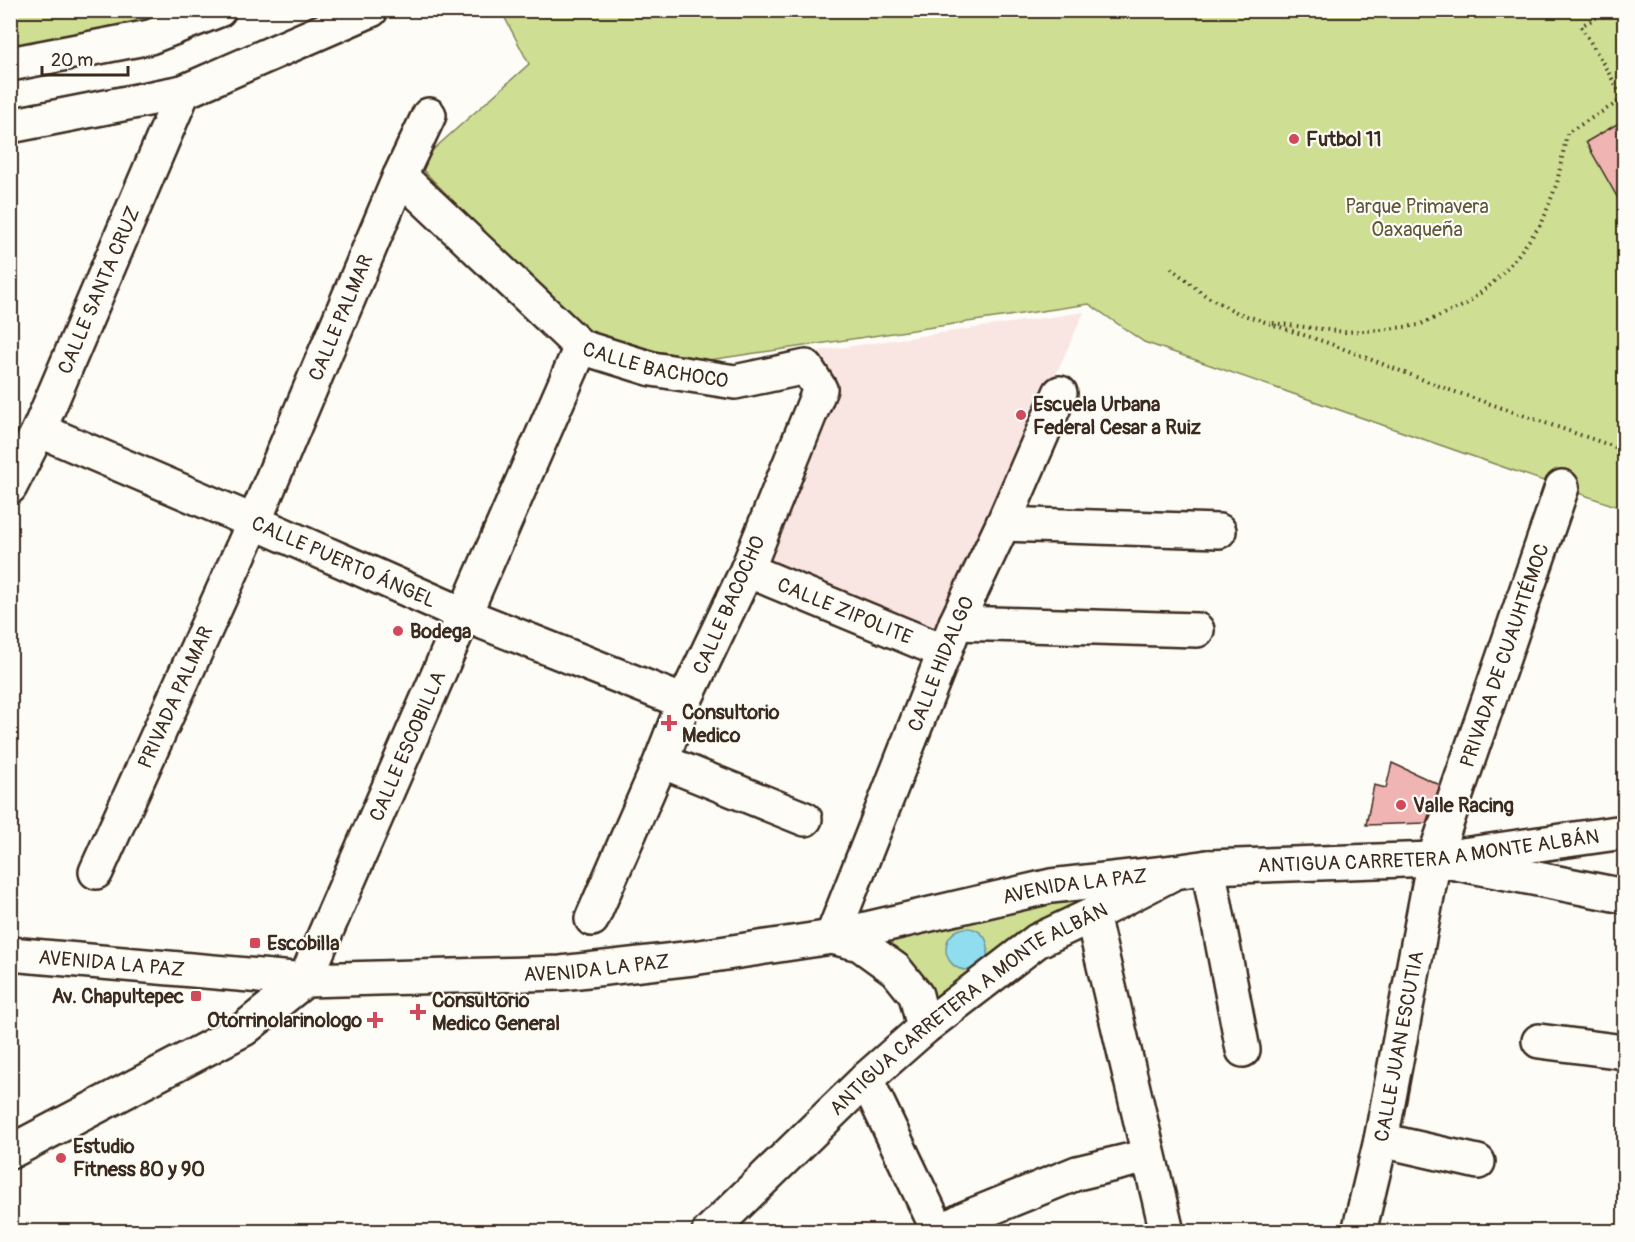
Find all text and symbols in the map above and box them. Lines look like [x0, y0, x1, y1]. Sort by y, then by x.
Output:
scale bar [42, 39, 128, 77]
text: 20 m [51, 49, 93, 72]
place label: Futbol 11 [1306, 127, 1381, 152]
marker: Futbol 11 [1287, 132, 1301, 146]
park label: Parque Primavera Oaxaqueña [1345, 194, 1489, 242]
street label: CALLE SANTA CRUZ [52, 202, 145, 378]
street label: CALLE PALMAR [303, 251, 378, 384]
street label: CALLE BACHOCO [580, 336, 730, 393]
place label: Escuela Urbana Federal Cesar a Ruiz [1033, 392, 1201, 440]
marker: Escuela Urbana Federal Cesar a Ruiz [1014, 408, 1028, 422]
street label: CALLE PUERTO ÁNGEL [248, 510, 440, 613]
street label: CALLE BACOCHO [687, 532, 771, 678]
street label: PRIVADA DE CUAUHTÉMOC [1454, 540, 1554, 771]
street label: CALLE ZIPOLITE [774, 571, 916, 650]
street label: CALLE HIDALGO [902, 592, 979, 735]
place label: Bodega [410, 619, 471, 644]
street label: PRIVADA PALMAR [132, 622, 218, 772]
marker: Bodega [391, 624, 405, 638]
street label: CALLE ESCOBILLA [363, 667, 451, 825]
place label: Consultorio Medico [682, 700, 780, 748]
marker: Consultorio Medico [660, 714, 678, 732]
place label: Valle Racing [1413, 793, 1514, 818]
marker: Valle Racing [1394, 798, 1408, 812]
street label: ANTIGUA CARRETERA A MONTE ALBÁN [1257, 823, 1601, 878]
street label: AVENIDA LA PAZ [1000, 863, 1149, 909]
street label: ANTIGUA CARRETERA A MONTE ALBÁN [824, 897, 1112, 1121]
place label: Escobilla [267, 931, 339, 956]
marker: Escobilla [248, 936, 262, 950]
street label: AVENIDA LA PAZ [38, 944, 186, 982]
street label: AVENIDA LA PAZ [523, 948, 671, 987]
street label: CALLE JUAN ESCUTIA [1368, 949, 1429, 1144]
place label: Av. Chapultepec [52, 984, 184, 1009]
place label: Consultorio Medico General [432, 988, 560, 1036]
marker: Av. Chapultepec [189, 989, 203, 1003]
marker: Consultorio Medico General [409, 1003, 427, 1021]
place label: Otorrinolarinologo [207, 1008, 362, 1033]
marker: Otorrinolarinologo [366, 1011, 384, 1029]
place label: Estudio Fitness 80 y 90 [73, 1134, 205, 1182]
marker: Estudio Fitness 80 y 90 [54, 1151, 68, 1165]

